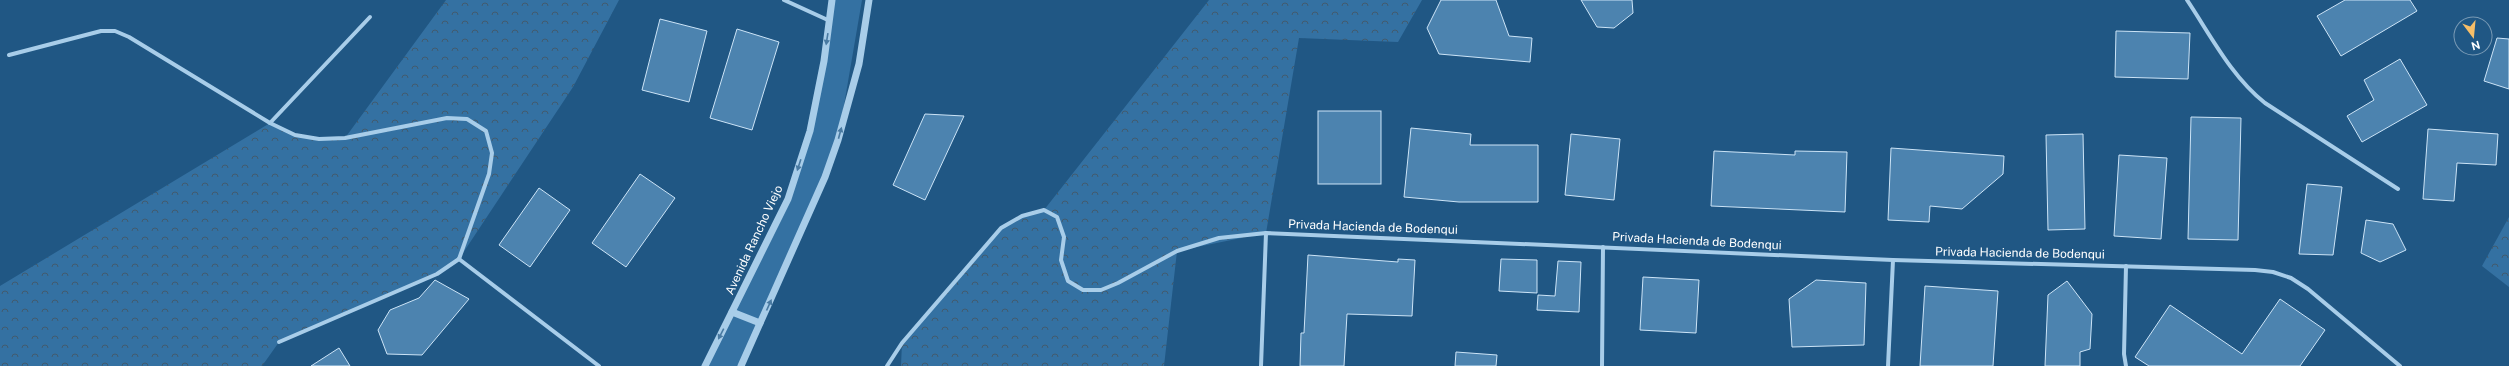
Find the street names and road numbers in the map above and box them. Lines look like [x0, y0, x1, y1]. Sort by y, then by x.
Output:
street label: Avenida Rancho Viejo [722, 183, 786, 297]
street label: Privada Hacienda de Bodenqui [1288, 217, 1458, 237]
street label: Privada Hacienda de Bodenqui [1612, 230, 1782, 252]
street label: Privada Hacienda de Bodenqui [1935, 245, 2105, 261]

